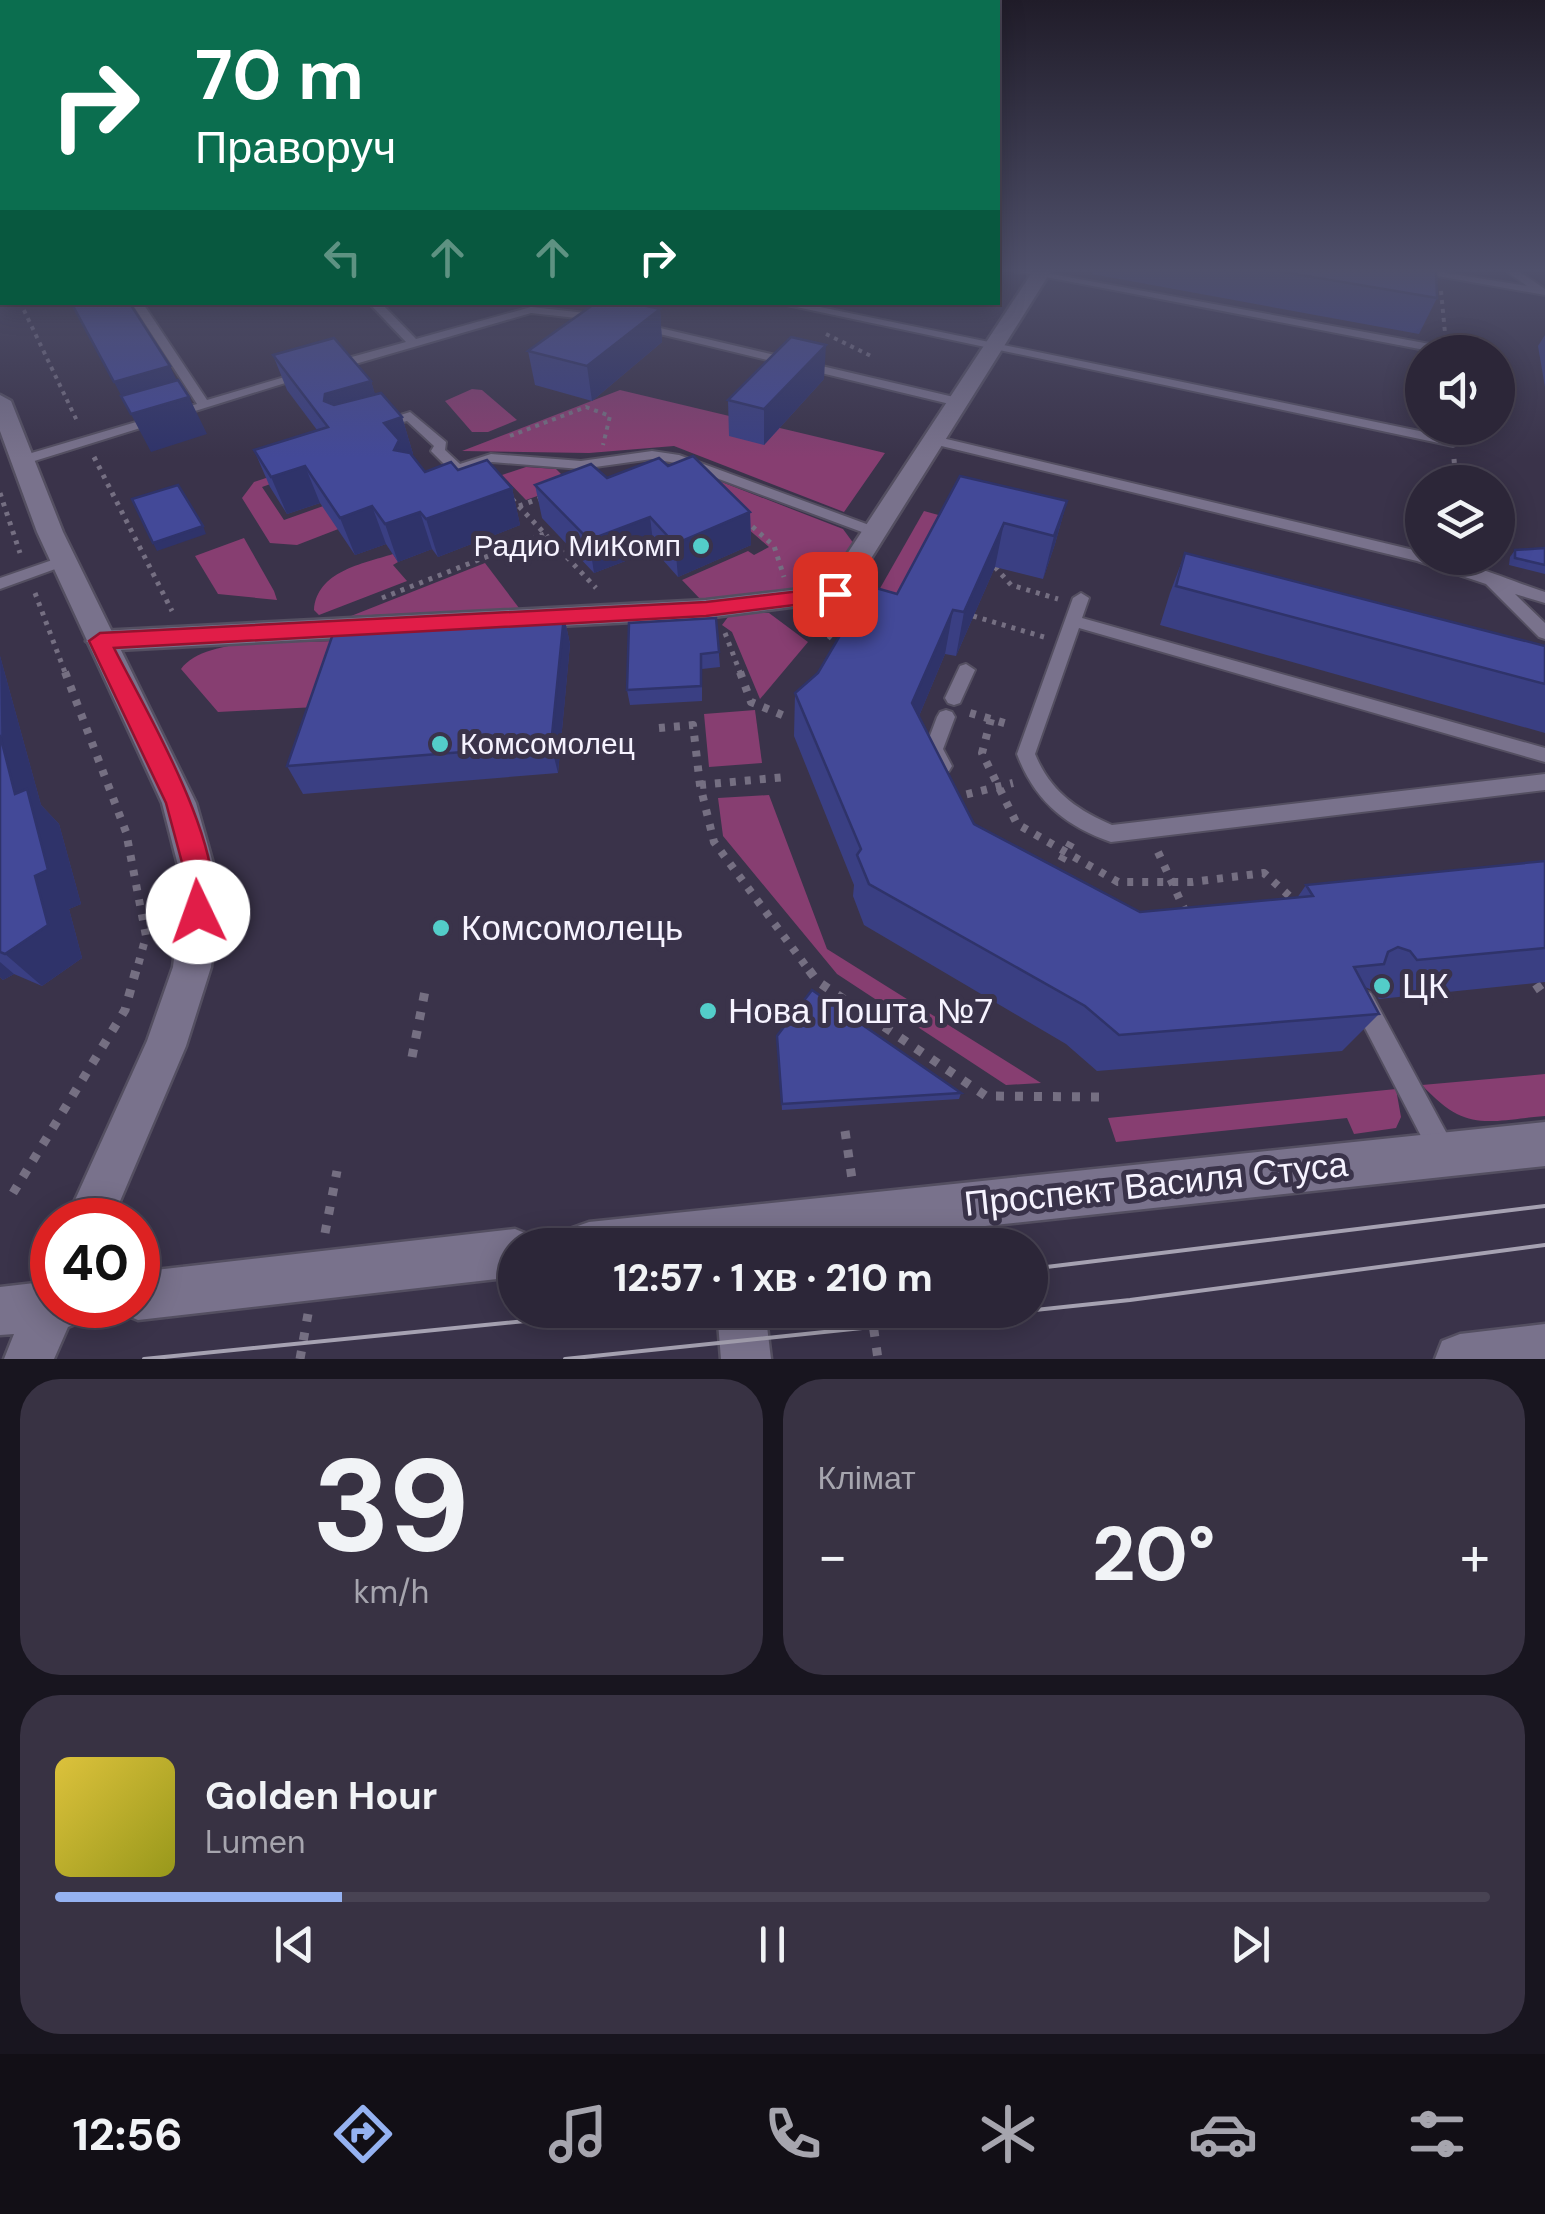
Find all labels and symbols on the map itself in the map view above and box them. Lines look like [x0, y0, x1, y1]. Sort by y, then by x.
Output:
place label: Радио МиКомп [474, 526, 681, 565]
marker: Радио МиКомп [690, 535, 712, 557]
pin [793, 552, 878, 637]
place label: Комсомолец [460, 724, 635, 763]
marker: Комсомолец [429, 733, 451, 755]
position arrow [146, 860, 250, 964]
place label: Комсомолець [461, 905, 683, 951]
marker: Комсомолець [430, 917, 452, 939]
place label: ЦК [1402, 963, 1449, 1009]
marker: ЦК [1371, 975, 1393, 997]
place label: Нова Пошта №7 [728, 988, 993, 1034]
marker: Нова Пошта №7 [697, 1000, 719, 1022]
street label: Проспект Василя Стуса [962, 1141, 1351, 1227]
speed limit sign: 40 [30, 1198, 160, 1328]

